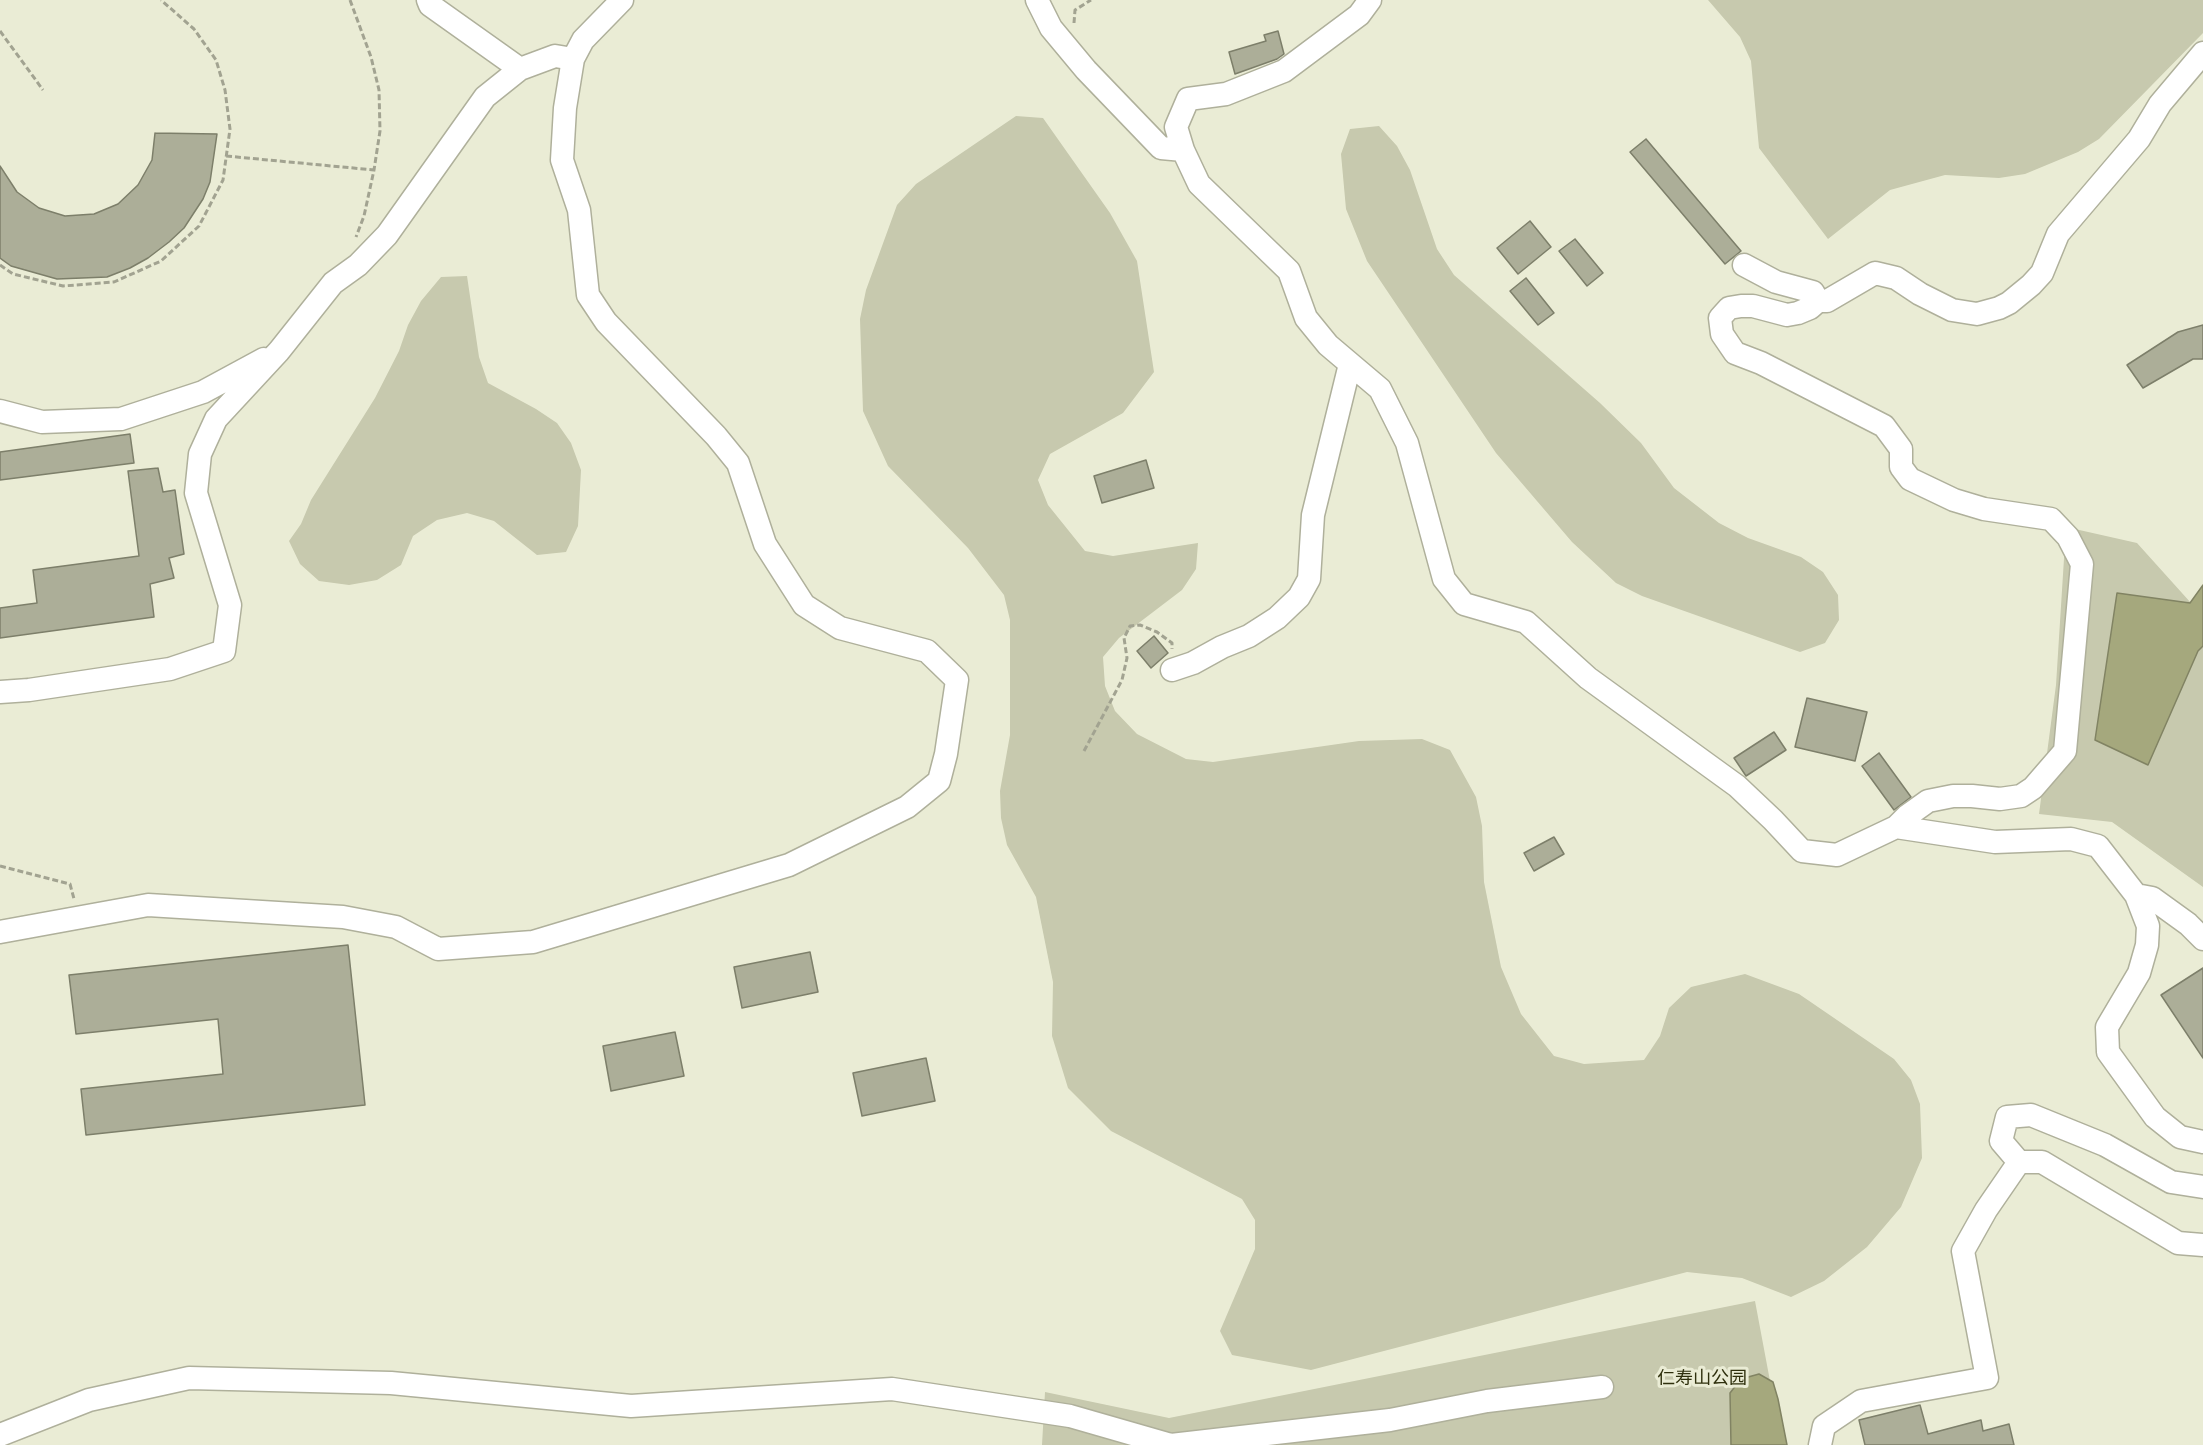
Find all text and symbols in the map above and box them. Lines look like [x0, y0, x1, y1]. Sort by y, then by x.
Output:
park label: 仁寿山公园 [1657, 1368, 1747, 1390]

